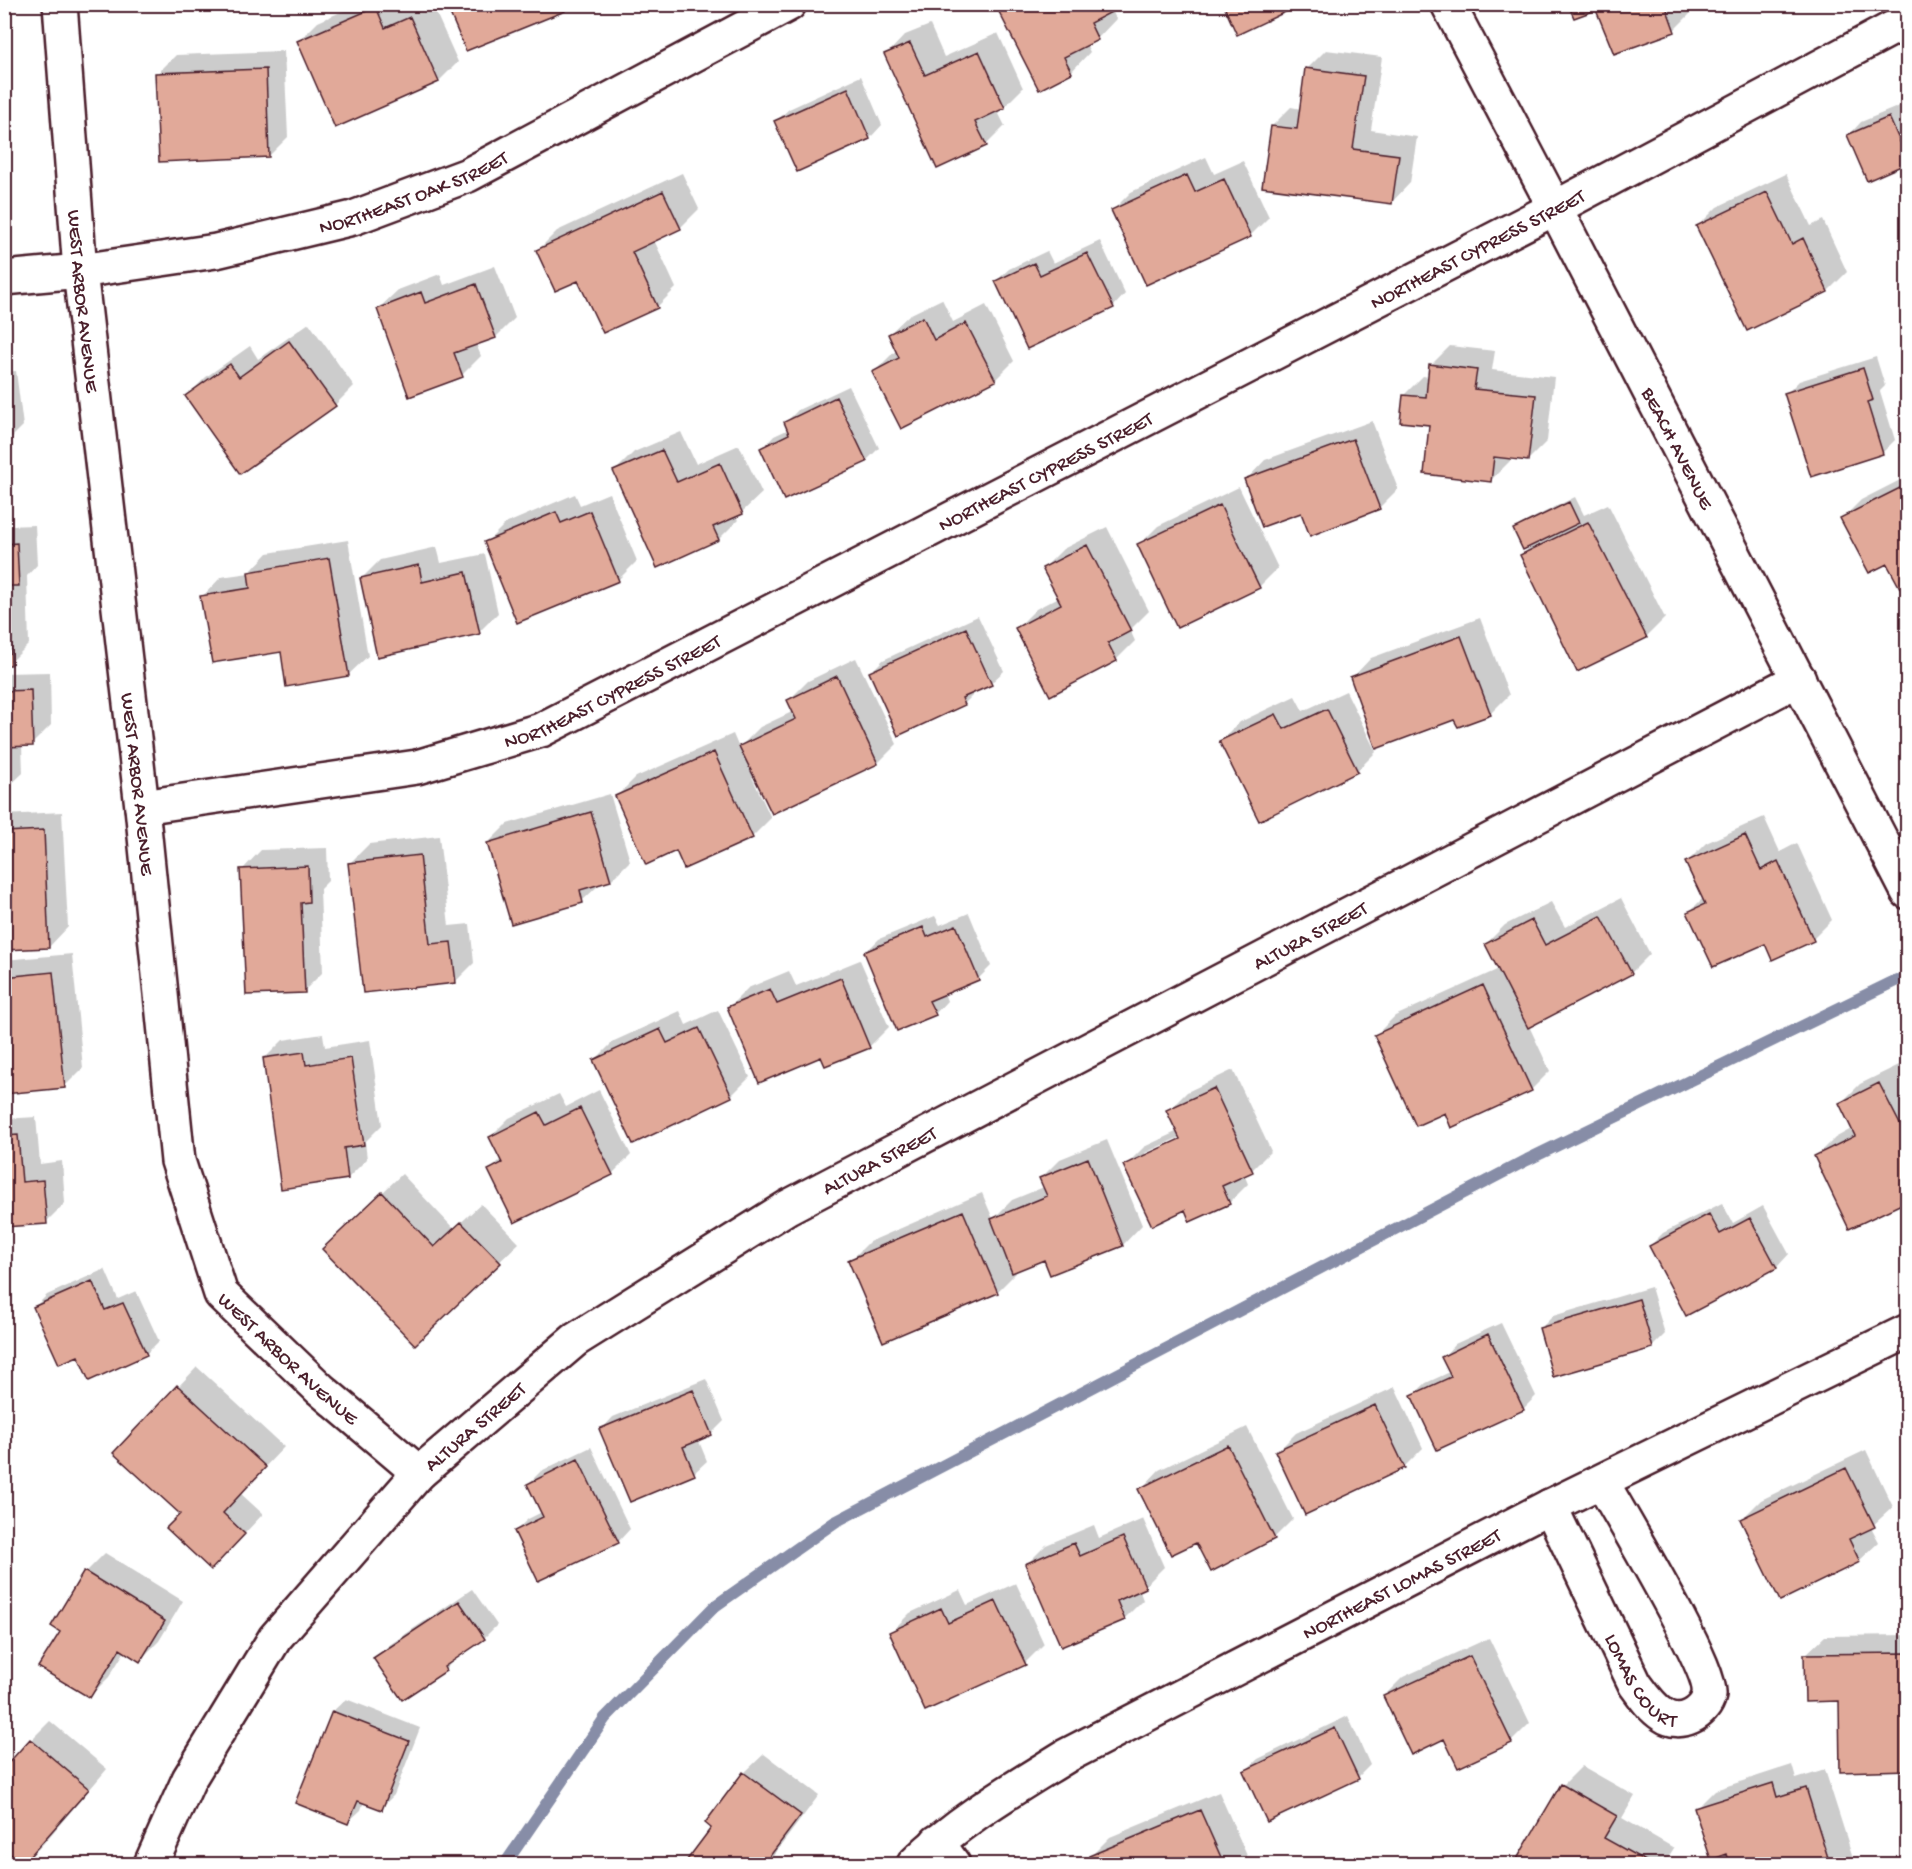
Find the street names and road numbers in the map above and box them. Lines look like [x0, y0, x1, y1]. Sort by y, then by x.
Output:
street label: NORTHEAST OAK STREET [317, 147, 514, 241]
street label: NORTHEAST CYPRESS STREET [1367, 186, 1591, 316]
street label: WEST ARBOR AVENUE [60, 209, 102, 395]
street label: BEACH AVENUE [1634, 384, 1717, 515]
street label: NORTHEAST CYPRESS STREET [935, 408, 1159, 538]
street label: NORTHEAST CYPRESS STREET [502, 631, 727, 755]
street label: WEST ARBOR AVENUE [114, 692, 157, 878]
street label: ALTURA STREET [1250, 898, 1373, 977]
street label: ALTURA STREET [820, 1123, 943, 1202]
street label: WEST ARBOR AVENUE [212, 1289, 363, 1432]
street label: ALTURA STREET [421, 1378, 533, 1478]
street label: NORTHEAST LOMAS STREET [1300, 1525, 1507, 1647]
street label: LOMAS COURT [1598, 1631, 1679, 1735]

